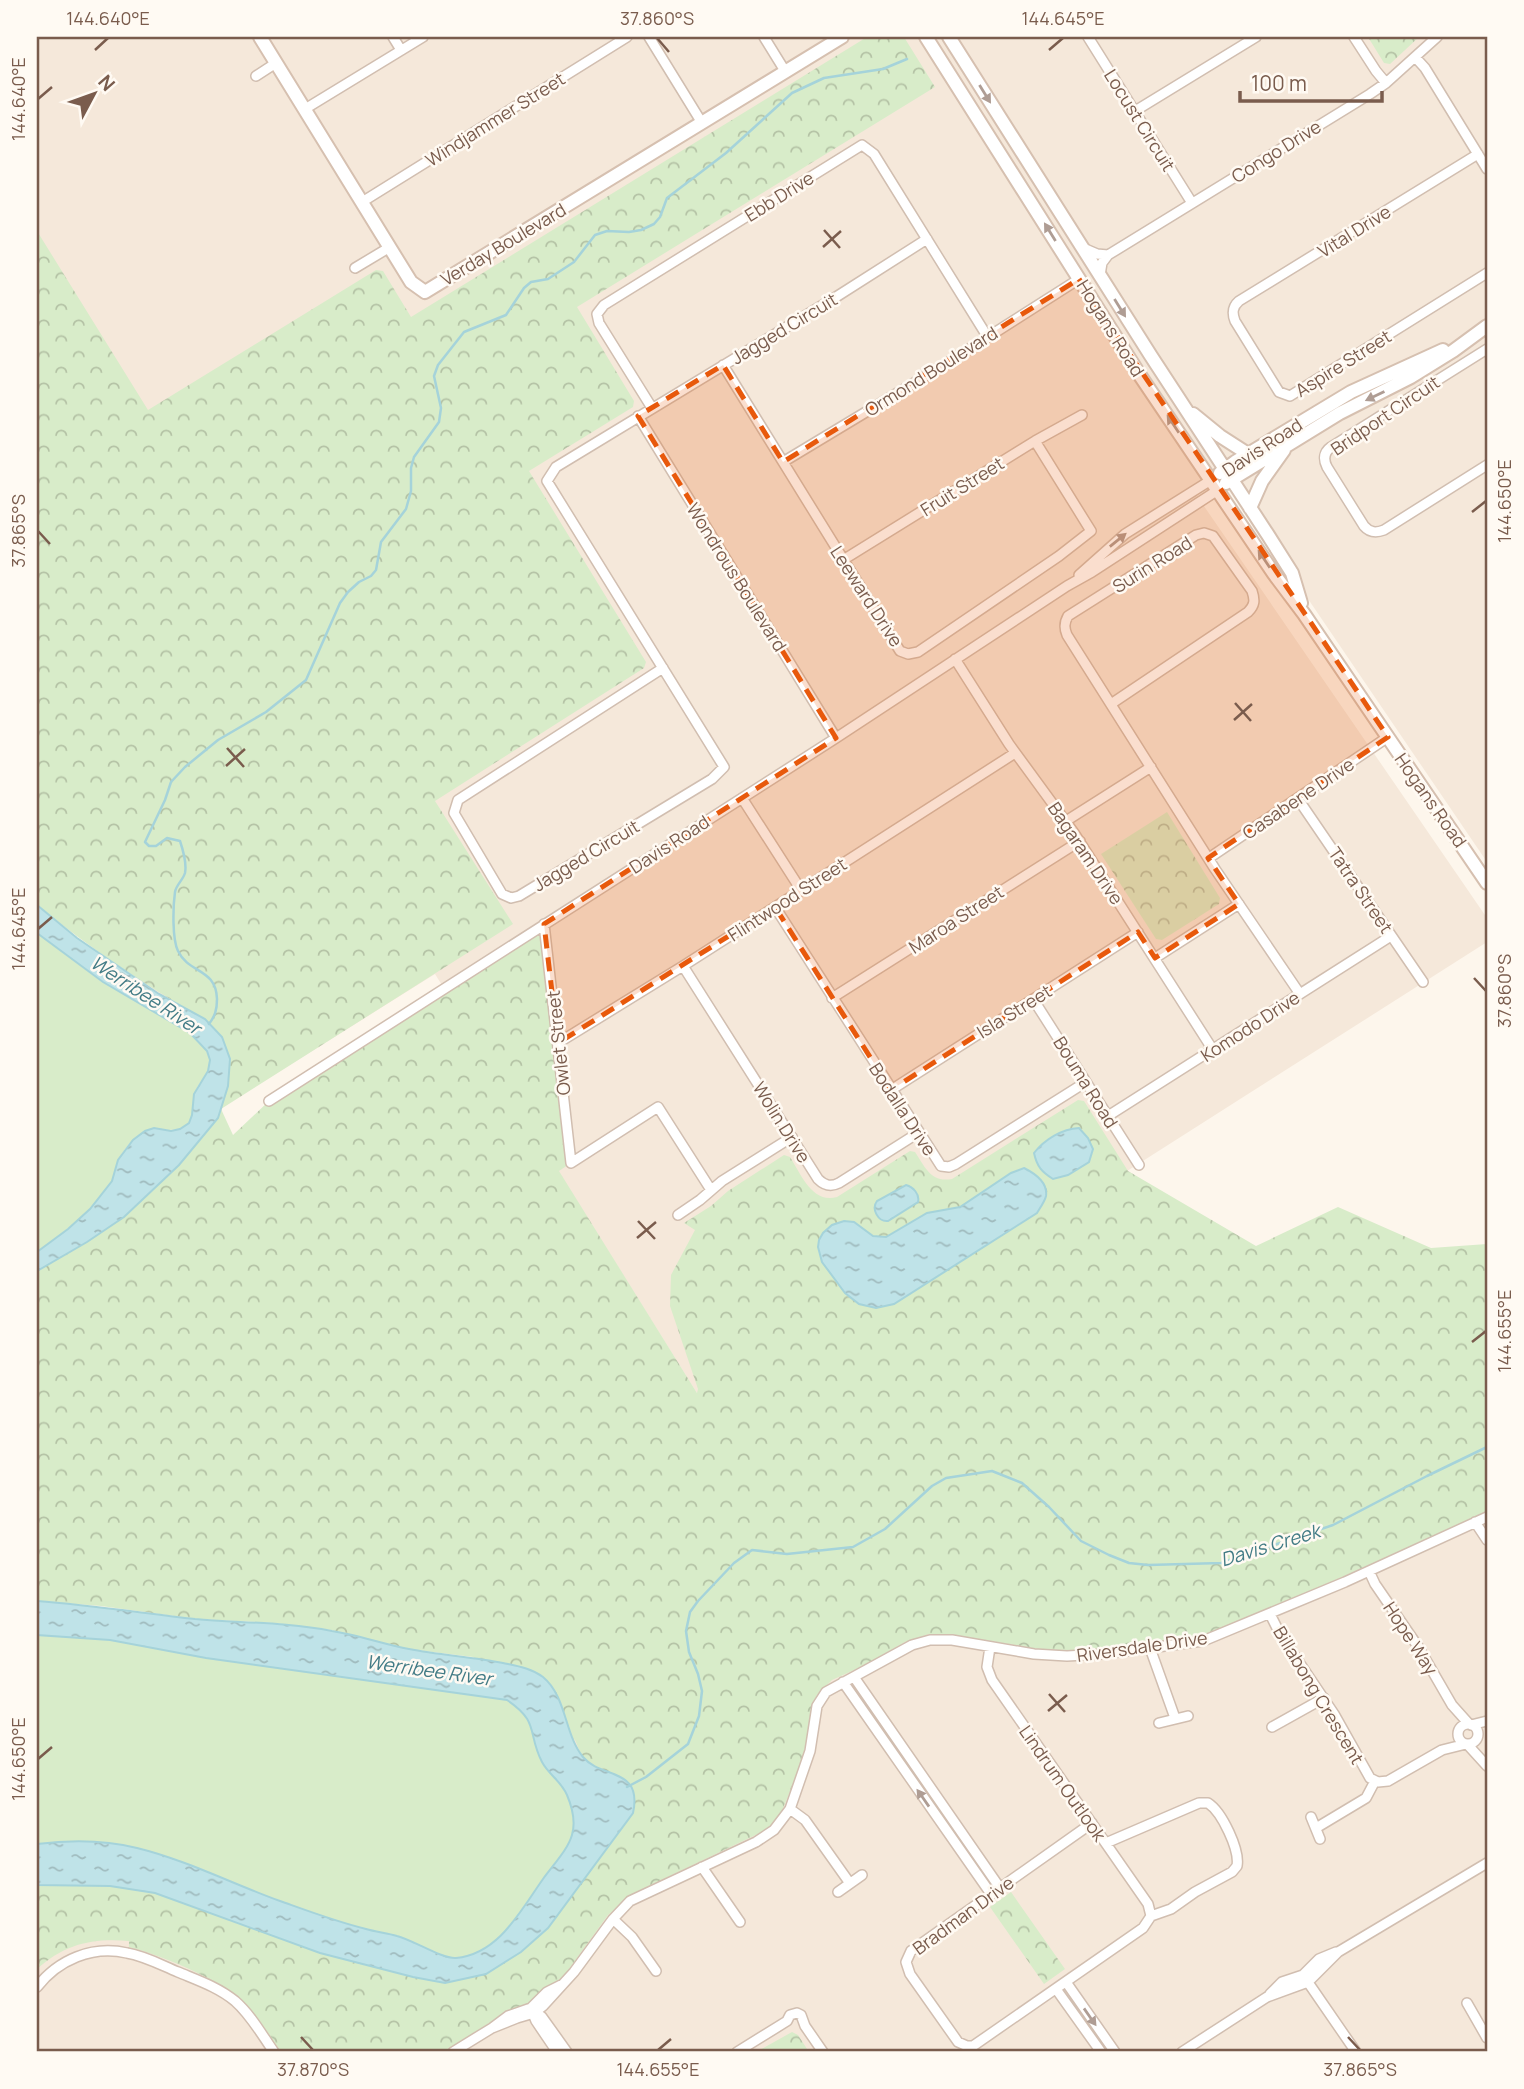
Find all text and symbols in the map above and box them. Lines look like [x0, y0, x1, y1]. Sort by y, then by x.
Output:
text: 144.640°E [66, 6, 150, 30]
text: 37.860°S [620, 6, 694, 30]
text: 144.645°E [1021, 6, 1105, 30]
text: 144.640°E [6, 57, 30, 141]
north arrow [60, 60, 130, 130]
scale bar [1240, 60, 1382, 104]
street label: Locust Circuit [1099, 64, 1181, 176]
street label: Windjammer Street [421, 66, 569, 172]
text: N [93, 69, 121, 97]
text: 100 m [1251, 69, 1307, 97]
one-way arrow [979, 85, 992, 104]
street label: Congo Drive [1227, 114, 1325, 188]
street label: Ebb Drive [740, 165, 818, 227]
street label: Verday Boulevard [436, 197, 570, 291]
street label: Vital Drive [1313, 199, 1395, 263]
one-way arrow [1044, 223, 1057, 242]
street label: Hogans Road [1072, 275, 1150, 381]
street label: Jagged Circuit [726, 287, 842, 369]
one-way arrow [1113, 298, 1126, 317]
street label: Ormond Boulevard [860, 320, 1002, 422]
street label: Aspire Street [1290, 324, 1396, 402]
street label: Bridport Circuit [1326, 370, 1444, 460]
one-way arrow [1365, 390, 1385, 401]
street label: Davis Road [1217, 412, 1307, 482]
one-way arrow [1166, 415, 1180, 433]
street label: Fruit Street [916, 451, 1008, 521]
text: 144.650°E [1492, 459, 1516, 543]
text: 37.865°S [6, 494, 30, 568]
street label: Wondrous Boulevard [682, 498, 792, 656]
street label: Surin Road [1108, 530, 1196, 598]
one-way arrow [1108, 533, 1126, 548]
street label: Leeward Drive [825, 541, 909, 651]
one-way arrow [1258, 549, 1271, 568]
street label: Hogans Road [1390, 748, 1472, 852]
street label: Casabene Drive [1237, 752, 1359, 844]
street label: Bagaram Drive [1043, 797, 1129, 909]
street label: Davis Road [624, 809, 714, 879]
street label: Jagged Circuit [528, 814, 644, 896]
street label: Tatra Street [1323, 842, 1399, 938]
street label: Flintwood Street [723, 852, 851, 946]
street label: Maroa Street [904, 879, 1008, 959]
text: 144.645°E [6, 887, 30, 971]
water label: Werribee River [86, 950, 208, 1042]
text: 37.860°S [1492, 954, 1516, 1028]
street label: Isla Street [972, 978, 1056, 1044]
street label: Komodo Drive [1196, 985, 1304, 1067]
street label: Owlet Street [541, 989, 575, 1097]
street label: Bouma Road [1048, 1032, 1124, 1132]
street label: Bodalla Drive [864, 1058, 942, 1160]
street label: Wolin Drive [748, 1077, 816, 1167]
text: 144.655°E [1492, 1290, 1516, 1372]
water label: Davis Creek [1217, 1517, 1325, 1572]
street label: Hope Way [1378, 1597, 1444, 1680]
street label: Billabong Crescent [1268, 1622, 1370, 1768]
street label: Riversdale Drive [1075, 1625, 1209, 1667]
water label: Werribee River [364, 1648, 496, 1692]
text: 144.650°E [6, 1717, 30, 1801]
street label: Lindrum Outlook [1014, 1720, 1112, 1846]
one-way arrow [916, 1789, 930, 1807]
street label: Bradman Drive [908, 1870, 1018, 1960]
one-way arrow [1083, 2008, 1097, 2026]
text: 37.870°S [277, 2057, 349, 2081]
text: 144.655°E [617, 2057, 699, 2081]
text: 37.865°S [1323, 2057, 1397, 2081]

